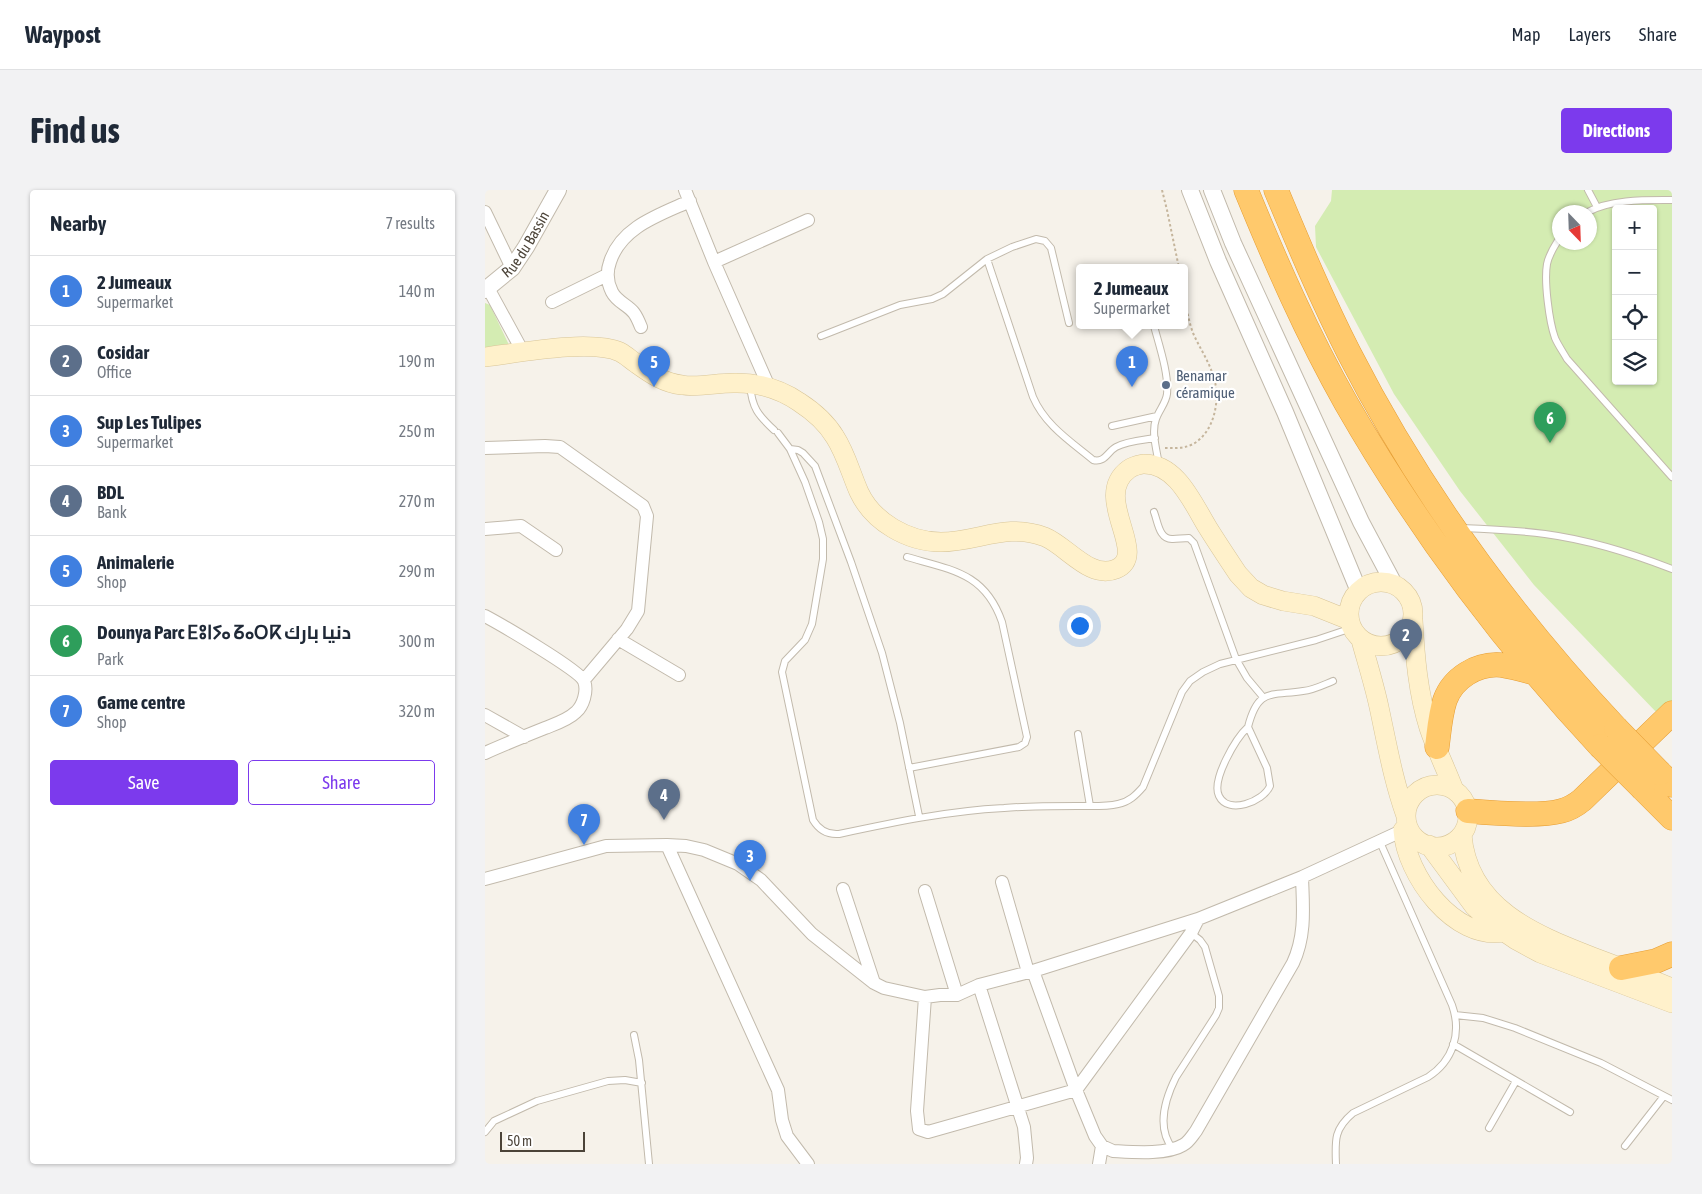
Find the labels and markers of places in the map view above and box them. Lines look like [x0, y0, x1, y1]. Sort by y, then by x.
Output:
pin: 5 [638, 346, 670, 387]
pin: 1 [1116, 346, 1148, 387]
place label: Benamar céramique [1176, 367, 1235, 401]
marker: Benamar céramique [1160, 379, 1172, 391]
pin: 6 [1534, 402, 1566, 443]
pin: 2 [1390, 619, 1422, 660]
pin: 4 [648, 779, 680, 820]
pin: 7 [568, 804, 600, 845]
pin: 3 [734, 840, 766, 881]

